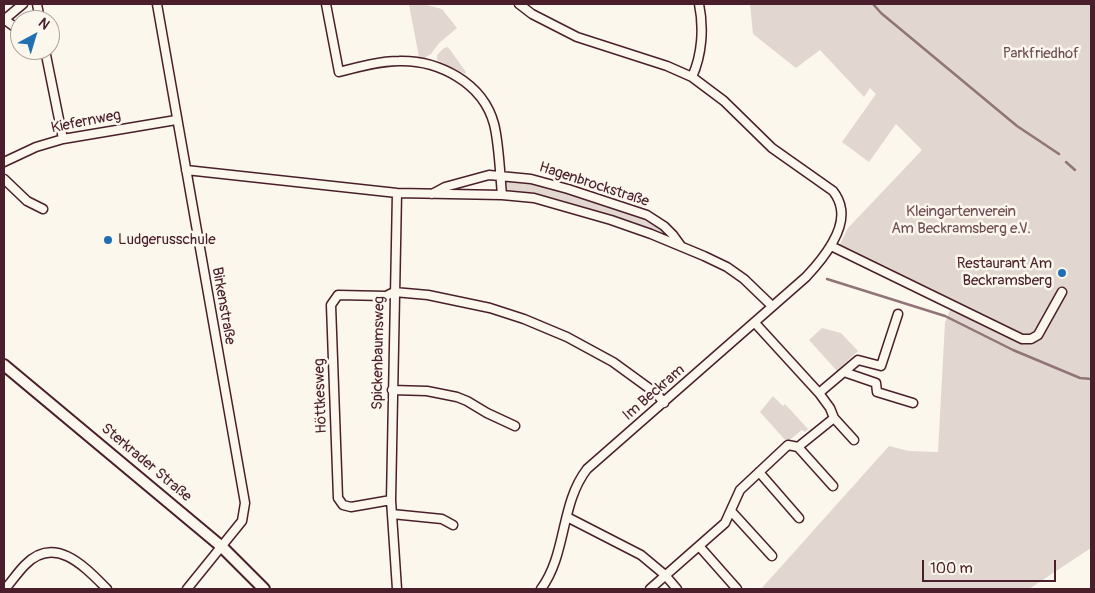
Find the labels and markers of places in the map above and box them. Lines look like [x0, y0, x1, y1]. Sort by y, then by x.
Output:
place label: Ludgerusschule [118, 231, 216, 249]
marker: Ludgerusschule [102, 234, 114, 246]
place label: Restaurant Am Beckramsberg [957, 255, 1052, 290]
marker: Restaurant Am Beckramsberg [1056, 267, 1068, 279]

